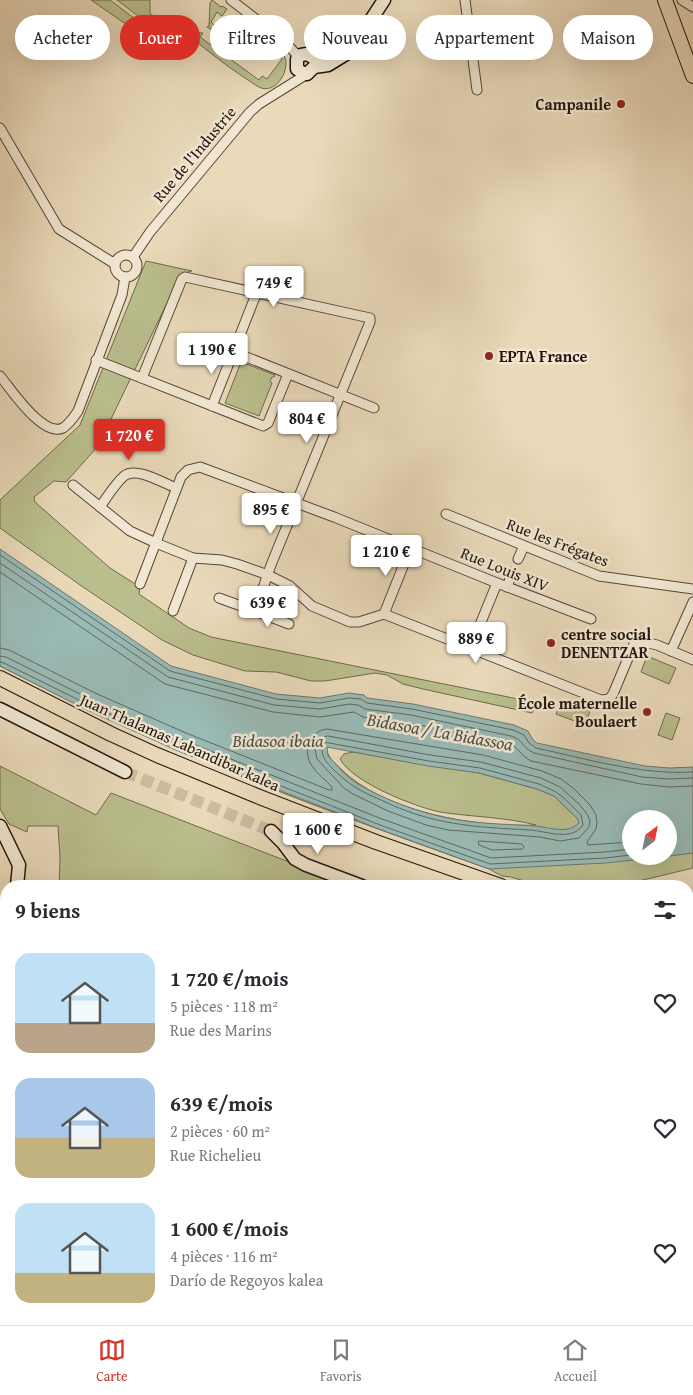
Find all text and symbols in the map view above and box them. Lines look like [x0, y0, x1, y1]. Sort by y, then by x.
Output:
chip: Acheter [15, 15, 110, 60]
chip: Louer [120, 15, 200, 60]
chip: Filtres [210, 15, 294, 60]
chip: Nouveau [304, 15, 406, 60]
chip: Appartement [416, 15, 553, 60]
chip: Maison [563, 15, 653, 60]
place label: Campanile [536, 92, 611, 116]
marker: Campanile [615, 98, 627, 110]
street label: Rue de l'Industrie [147, 101, 241, 207]
pin: 749 € [239, 266, 309, 308]
text: 749 € [256, 270, 292, 294]
pin: 1 190 € [166, 332, 258, 375]
text: 1 190 € [188, 337, 236, 361]
place label: EPTA France [499, 344, 588, 368]
marker: EPTA France [483, 350, 495, 362]
pin: 804 € [272, 402, 342, 444]
text: 804 € [289, 406, 325, 430]
pin: 1 720 € [83, 418, 175, 461]
text: 1 720 € [105, 423, 153, 447]
pin: 895 € [236, 492, 306, 535]
text: 895 € [253, 497, 289, 521]
street label: Rue les Frégates [503, 511, 613, 573]
pin: 1 210 € [340, 534, 432, 577]
text: 1 210 € [362, 539, 410, 563]
street label: Rue Louis XIV [457, 540, 553, 598]
pin: 639 € [233, 586, 303, 628]
text: 639 € [250, 590, 286, 614]
pin: 889 € [441, 622, 511, 664]
place label: centre social DENENTZAR [561, 622, 651, 664]
text: 889 € [458, 626, 494, 650]
marker: centre social DENENTZAR [545, 637, 557, 649]
street label: Juan Thalamas Labandibar kalea [75, 686, 284, 797]
place label: École maternelle Boulaert [518, 691, 637, 733]
water label: Bidasoa / La Bidassoa [364, 705, 516, 758]
marker: École maternelle Boulaert [641, 706, 653, 718]
water label: Bidasoa ibaia [231, 727, 324, 754]
north arrow [622, 810, 678, 865]
map controls [622, 810, 677, 865]
pin: 1 600 € [272, 812, 364, 855]
text: 1 600 € [294, 817, 342, 841]
text: 9 biens [15, 895, 80, 926]
icon: filters [651, 896, 679, 924]
text: 1 720 €/mois [170, 963, 288, 994]
icon: home [55, 973, 115, 1033]
icon: heart [651, 989, 679, 1017]
text: 5 pièces · 118 m² [170, 994, 278, 1018]
text: Rue des Marins [170, 1018, 272, 1042]
text: 639 €/mois [170, 1088, 273, 1119]
icon: home [55, 1098, 115, 1158]
icon: heart [651, 1114, 679, 1142]
text: 2 pièces · 60 m² [170, 1119, 270, 1143]
text: Rue Richelieu [170, 1143, 261, 1167]
text: 1 600 €/mois [170, 1213, 288, 1244]
icon: home [55, 1223, 115, 1283]
icon: heart [651, 1239, 679, 1267]
text: 4 pièces · 116 m² [170, 1244, 278, 1268]
text: Darío de Regoyos kalea [170, 1268, 323, 1292]
tab: Carte [96, 1336, 128, 1386]
tab: Favoris [320, 1336, 362, 1386]
tab: Accueil [554, 1336, 597, 1386]

